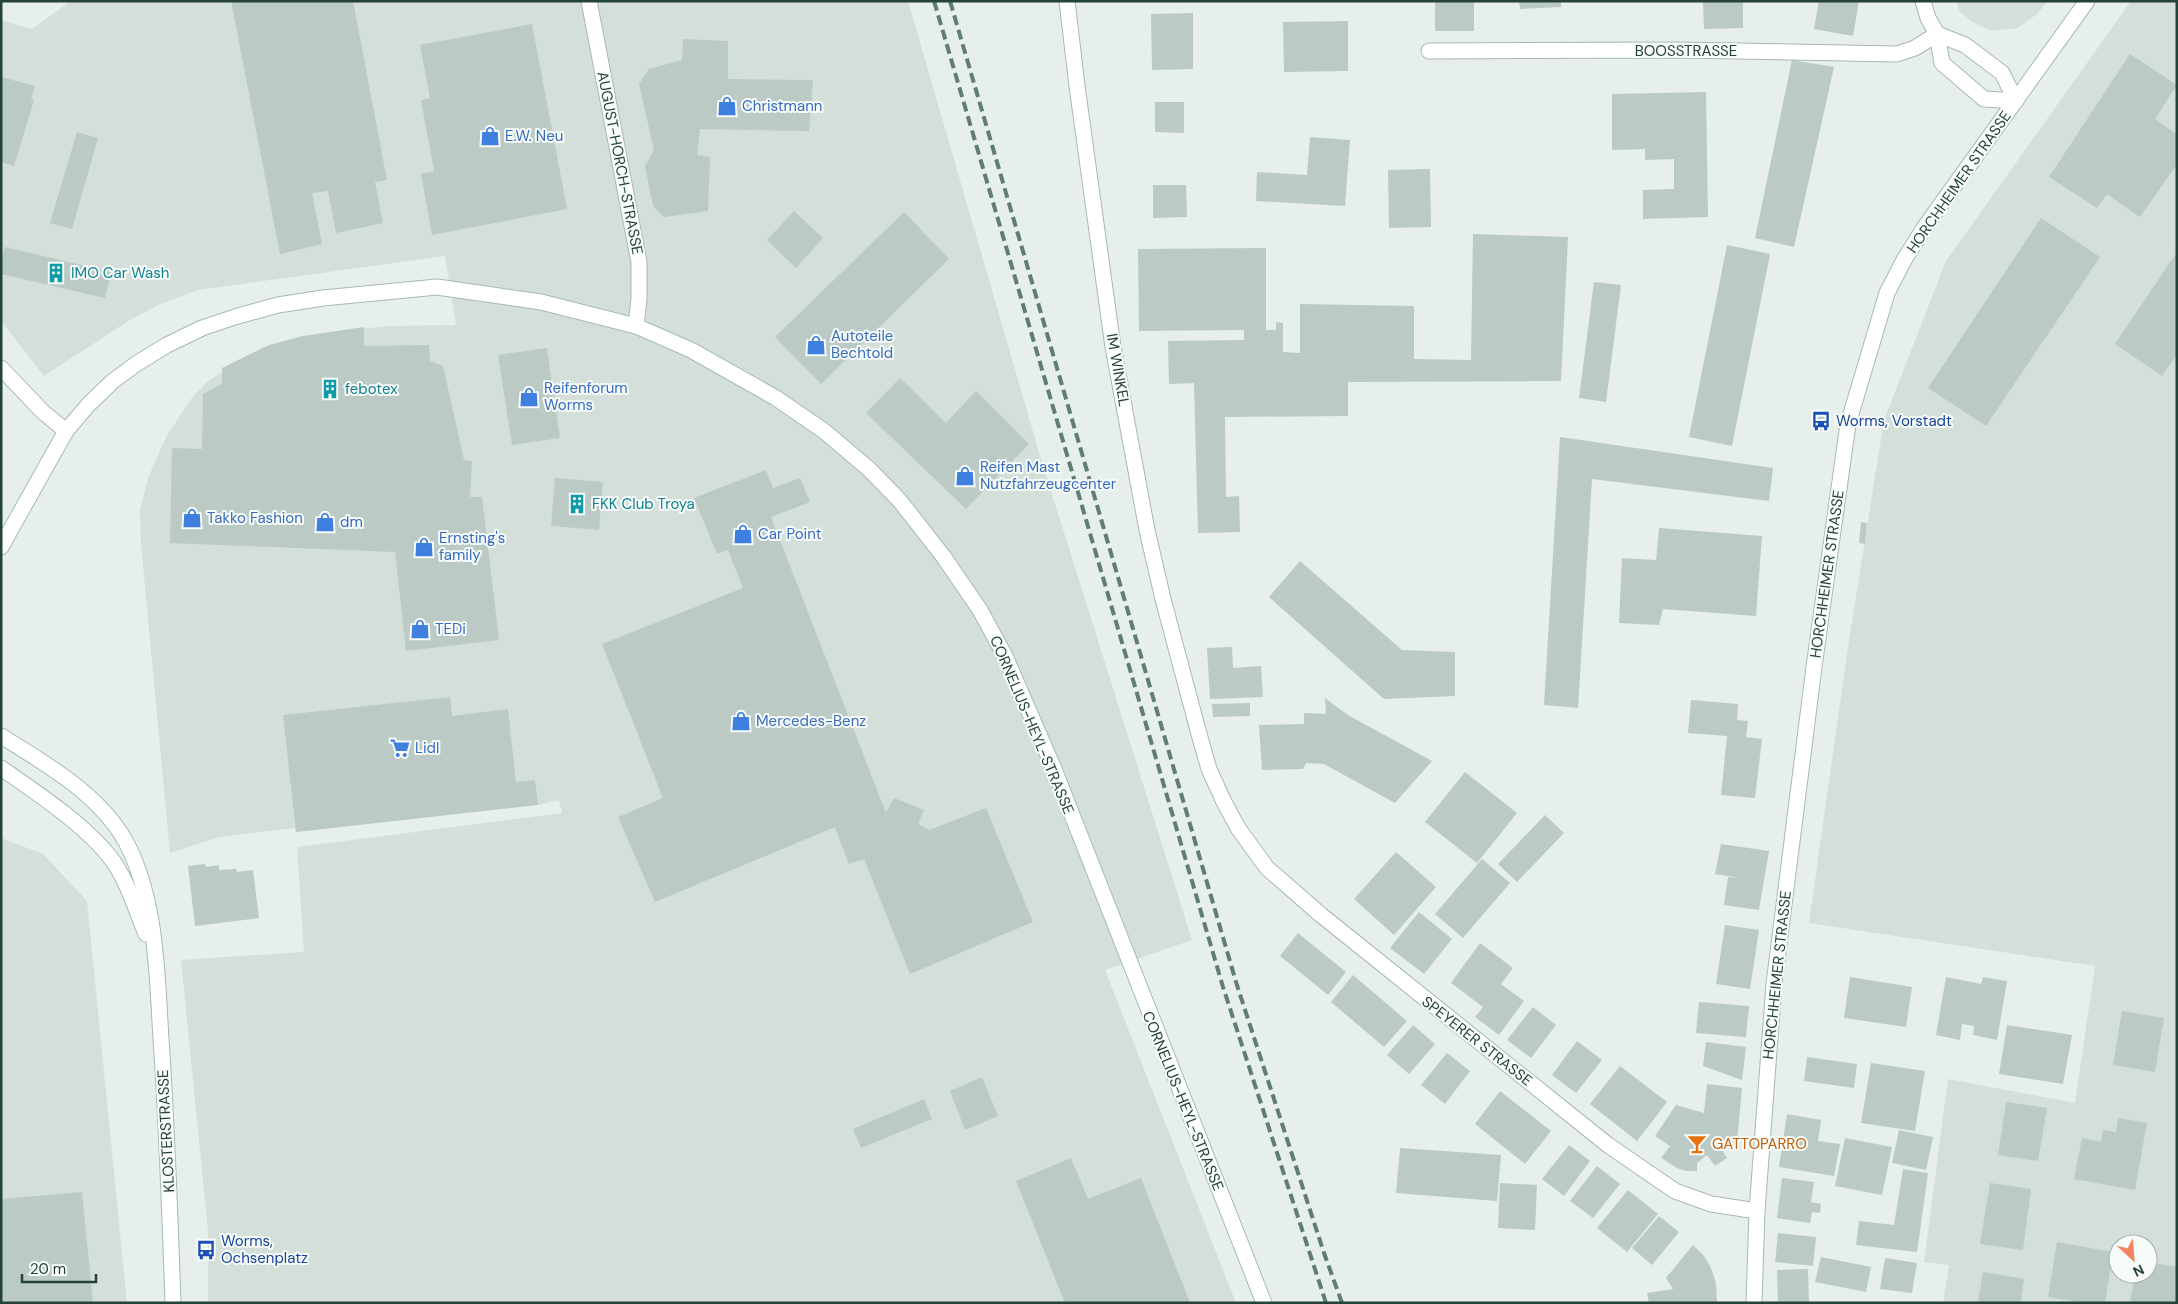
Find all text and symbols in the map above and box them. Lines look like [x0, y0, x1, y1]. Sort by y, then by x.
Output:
street label: BOOSSTRASSE [1635, 41, 1737, 61]
street label: AUGUST-HORCH-STRASSE [592, 70, 648, 256]
shop icon: Christmann [716, 95, 738, 117]
place label: Christmann [742, 96, 822, 116]
street label: HORCHHEIMER STRASSE [1902, 107, 2016, 257]
shop icon: E.W. Neu [479, 125, 501, 147]
place label: E.W. Neu [505, 126, 563, 146]
building icon: IMO Car Wash [45, 262, 67, 284]
place label: IMO Car Wash [71, 263, 169, 283]
place label: Autoteile Bechtold [831, 326, 893, 363]
street label: IM WINKEL [1102, 332, 1134, 408]
shop icon: Autoteile Bechtold [805, 334, 827, 356]
building icon: febotex [319, 378, 341, 400]
place label: Reifenforum Worms [544, 378, 628, 415]
place label: febotex [345, 379, 398, 399]
shop icon: Reifenforum Worms [518, 386, 540, 408]
bus stop icon: Worms, Vorstadt [1810, 410, 1832, 432]
place label: Worms, Vorstadt [1836, 411, 1952, 431]
place label: Reifen Mast Nutzfahrzeugcenter [980, 457, 1117, 494]
shop icon: Reifen Mast Nutzfahrzeugcenter [954, 465, 976, 487]
street label: HORCHHEIMER STRASSE [1805, 489, 1849, 659]
building icon: FKK Club Troya [566, 493, 588, 515]
place label: FKK Club Troya [592, 494, 695, 514]
shop icon: Takko Fashion [181, 507, 203, 529]
place label: Takko Fashion [207, 508, 303, 528]
shop icon: dm [314, 511, 336, 533]
place label: dm [340, 512, 363, 532]
shop icon: Car Point [732, 523, 754, 545]
place label: Car Point [758, 524, 822, 544]
place label: Ernsting's family [439, 528, 505, 565]
shop icon: Ernsting's family [413, 536, 435, 558]
shop icon: TEDi [409, 618, 431, 640]
place label: TEDi [435, 619, 466, 639]
street label: CORNELIUS-HEYL-STRASSE [985, 633, 1079, 817]
shop icon: Mercedes-Benz [730, 710, 752, 732]
place label: Mercedes-Benz [756, 711, 866, 731]
supermarket icon: Lidl [389, 737, 411, 759]
place label: Lidl [415, 738, 439, 758]
street label: HORCHHEIMER STRASSE [1758, 890, 1796, 1060]
street label: SPEYERER STRASSE [1418, 992, 1536, 1090]
street label: CORNELIUS-HEYL-STRASSE [1138, 1008, 1228, 1194]
street label: KLOSTERSTRASSE [153, 1069, 179, 1193]
bar icon: GATTOPARRO [1686, 1133, 1708, 1155]
place label: GATTOPARRO [1712, 1134, 1807, 1154]
place label: Worms, Ochsenplatz [221, 1231, 308, 1268]
north arrow [2108, 1234, 2158, 1284]
bus stop icon: Worms, Ochsenplatz [195, 1239, 217, 1261]
scale bar [22, 1252, 96, 1284]
text: 20 m [30, 1259, 66, 1279]
text: N [2130, 1260, 2147, 1281]

